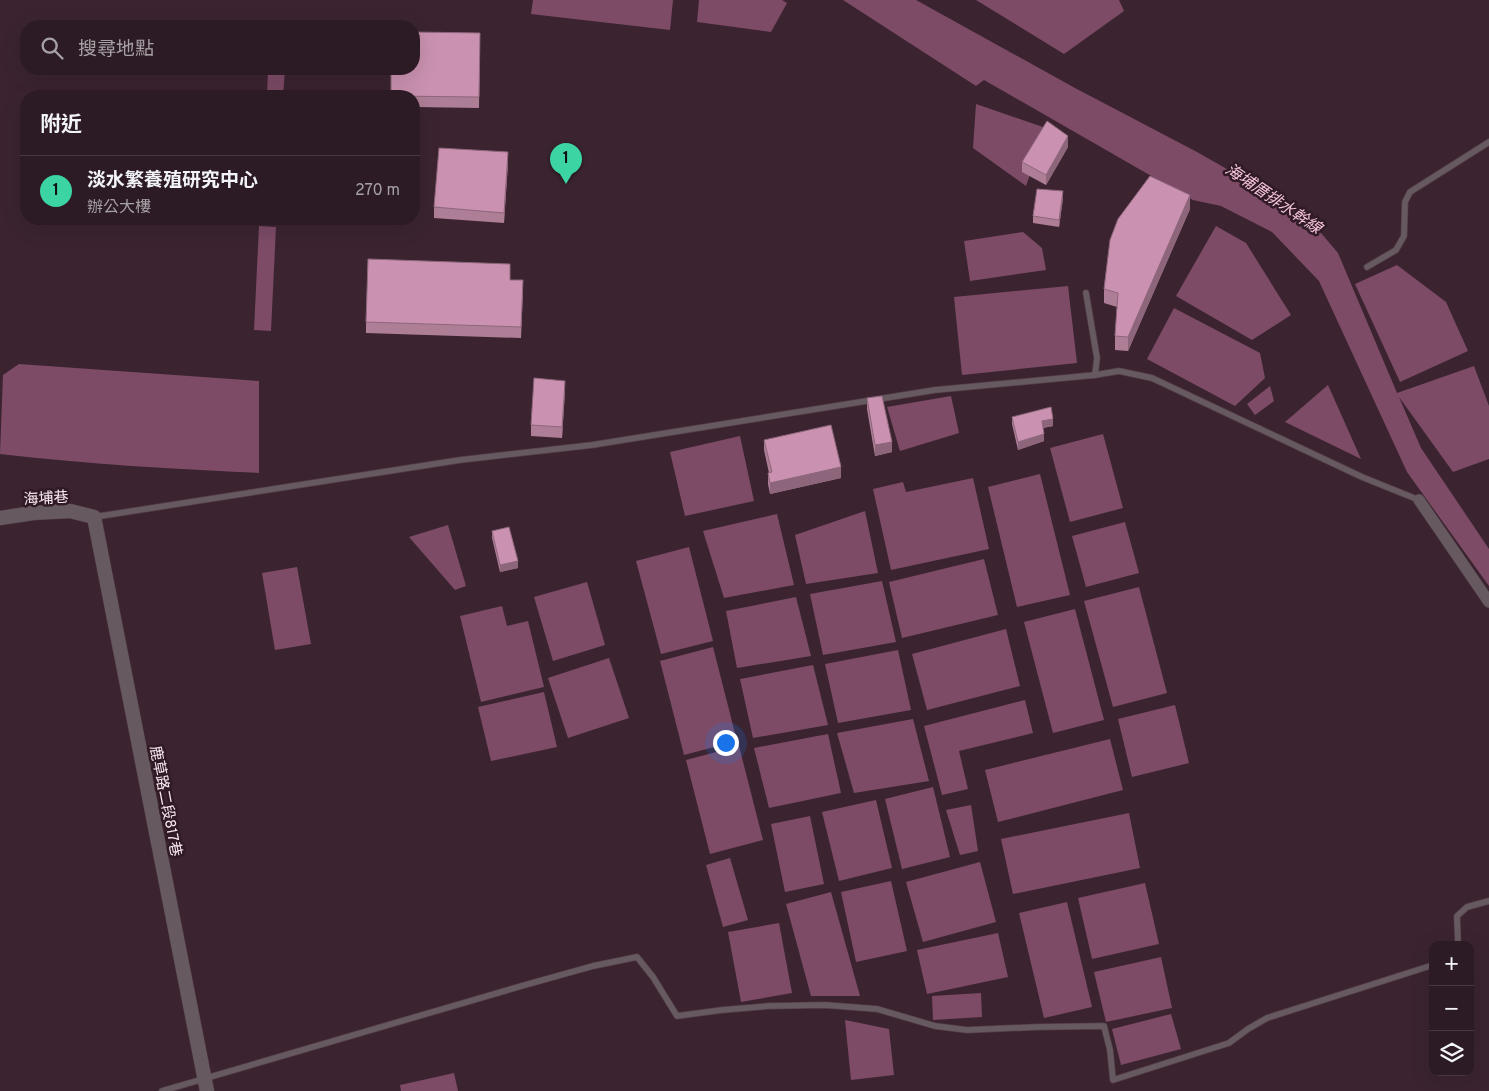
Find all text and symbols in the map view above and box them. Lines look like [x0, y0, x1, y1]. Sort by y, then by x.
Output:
search box [20, 20, 420, 75]
icon: search [38, 34, 66, 62]
text: 搜尋地點 [78, 38, 154, 62]
text: 附近 [40, 112, 82, 139]
pin: 1 [550, 143, 582, 184]
water label: 海埔厝排水幹線 [1221, 160, 1327, 240]
text: 淡水繁養殖研究中心 [87, 169, 258, 193]
text: 1 [53, 181, 59, 201]
text: 270 m [355, 181, 400, 201]
text: 辦公大樓 [87, 198, 151, 218]
street label: 海埔巷 [23, 488, 69, 510]
your location [713, 730, 739, 756]
street label: 鹿草路二段817巷 [144, 744, 185, 858]
map controls [1429, 941, 1474, 1076]
button: + [1429, 941, 1474, 986]
button: − [1429, 986, 1474, 1031]
button: layers [1429, 1031, 1474, 1076]

